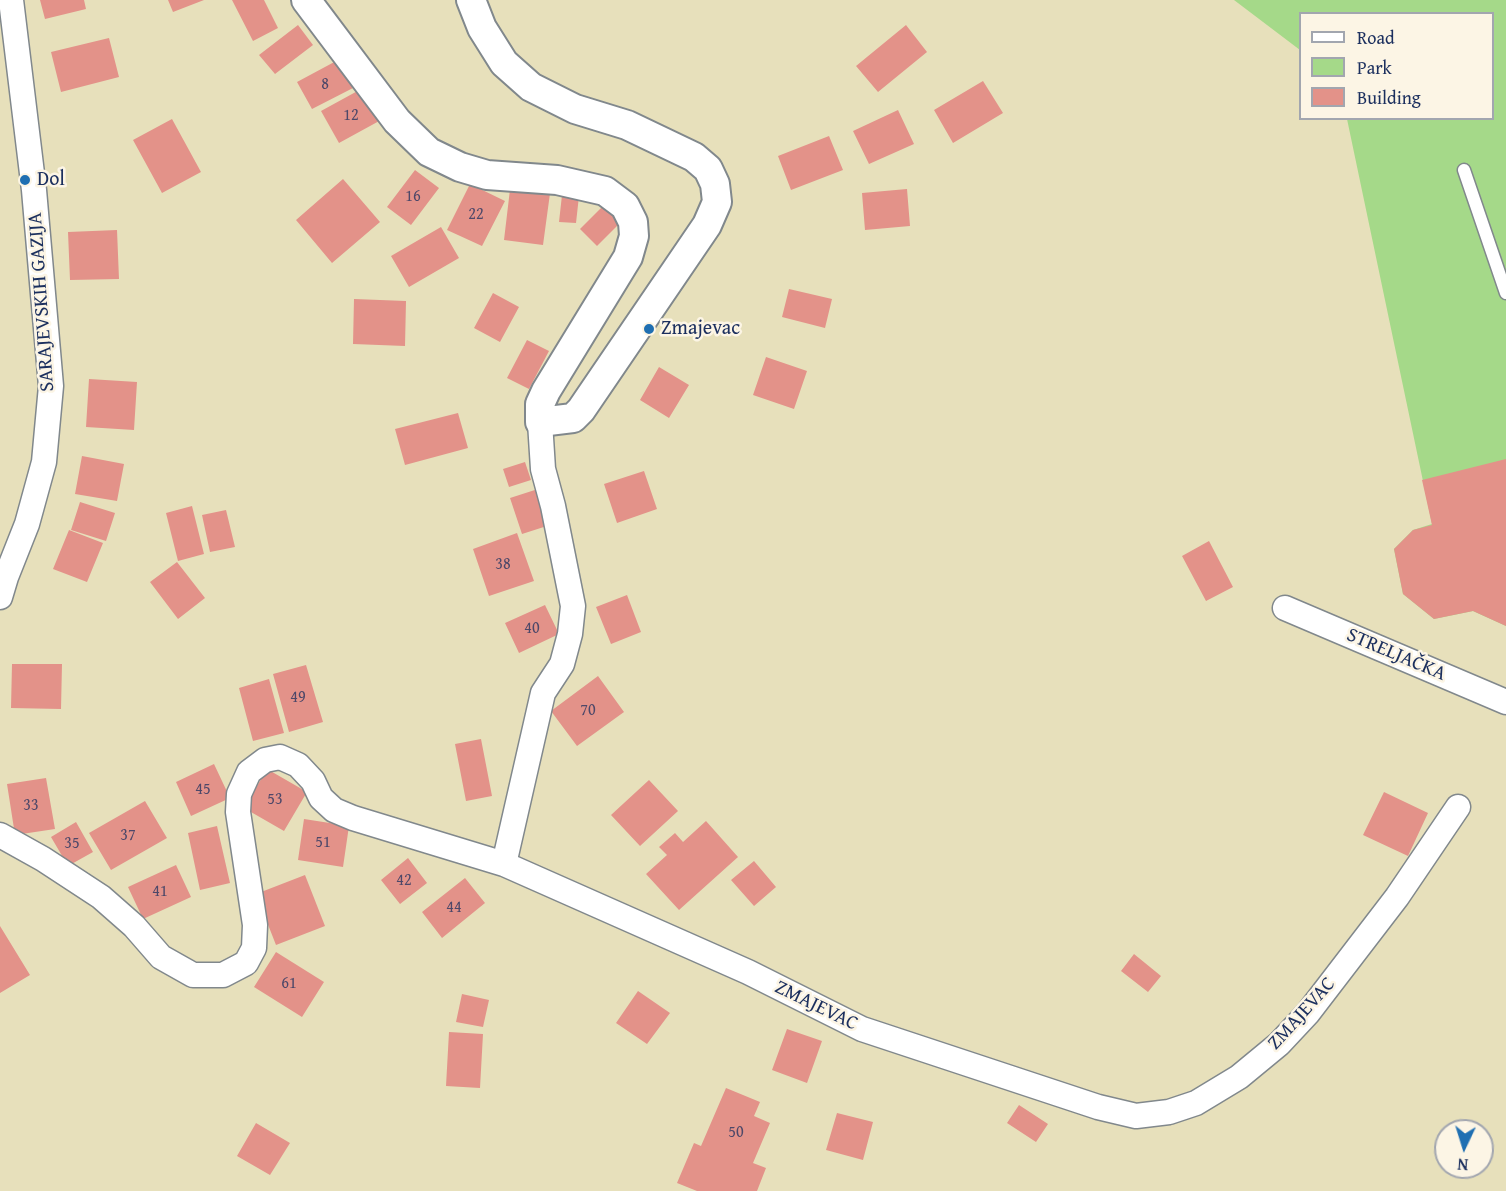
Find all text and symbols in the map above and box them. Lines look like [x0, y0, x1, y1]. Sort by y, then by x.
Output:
legend [1299, 12, 1494, 120]
text: Road [1357, 24, 1395, 51]
text: Park [1357, 54, 1392, 81]
house number: 8 [321, 75, 329, 95]
text: Building [1357, 84, 1421, 111]
house number: 12 [343, 106, 359, 126]
place label: Dol [37, 168, 65, 192]
marker: Dol [18, 173, 32, 187]
house number: 16 [405, 187, 421, 207]
house number: 22 [468, 205, 484, 225]
street label: SARAJEVSKIH GAZIJA [24, 212, 60, 392]
place label: Zmajevac [661, 317, 740, 341]
marker: Zmajevac [642, 322, 656, 336]
house number: 38 [495, 555, 511, 575]
house number: 40 [524, 619, 540, 639]
street label: STRELJAČKA [1343, 623, 1449, 687]
house number: 49 [290, 688, 306, 708]
house number: 70 [580, 701, 596, 721]
house number: 45 [195, 780, 211, 800]
house number: 53 [267, 790, 283, 810]
house number: 33 [23, 796, 39, 816]
house number: 37 [120, 826, 136, 846]
house number: 51 [315, 833, 331, 853]
house number: 35 [64, 834, 80, 854]
house number: 42 [396, 871, 412, 891]
house number: 41 [152, 882, 168, 902]
house number: 44 [446, 898, 462, 918]
street label: ZMAJEVAC [1263, 973, 1341, 1055]
house number: 61 [281, 974, 297, 994]
street label: ZMAJEVAC [771, 976, 861, 1036]
north arrow [1434, 1119, 1494, 1179]
house number: 50 [728, 1123, 744, 1143]
text: N [1457, 1153, 1469, 1177]

